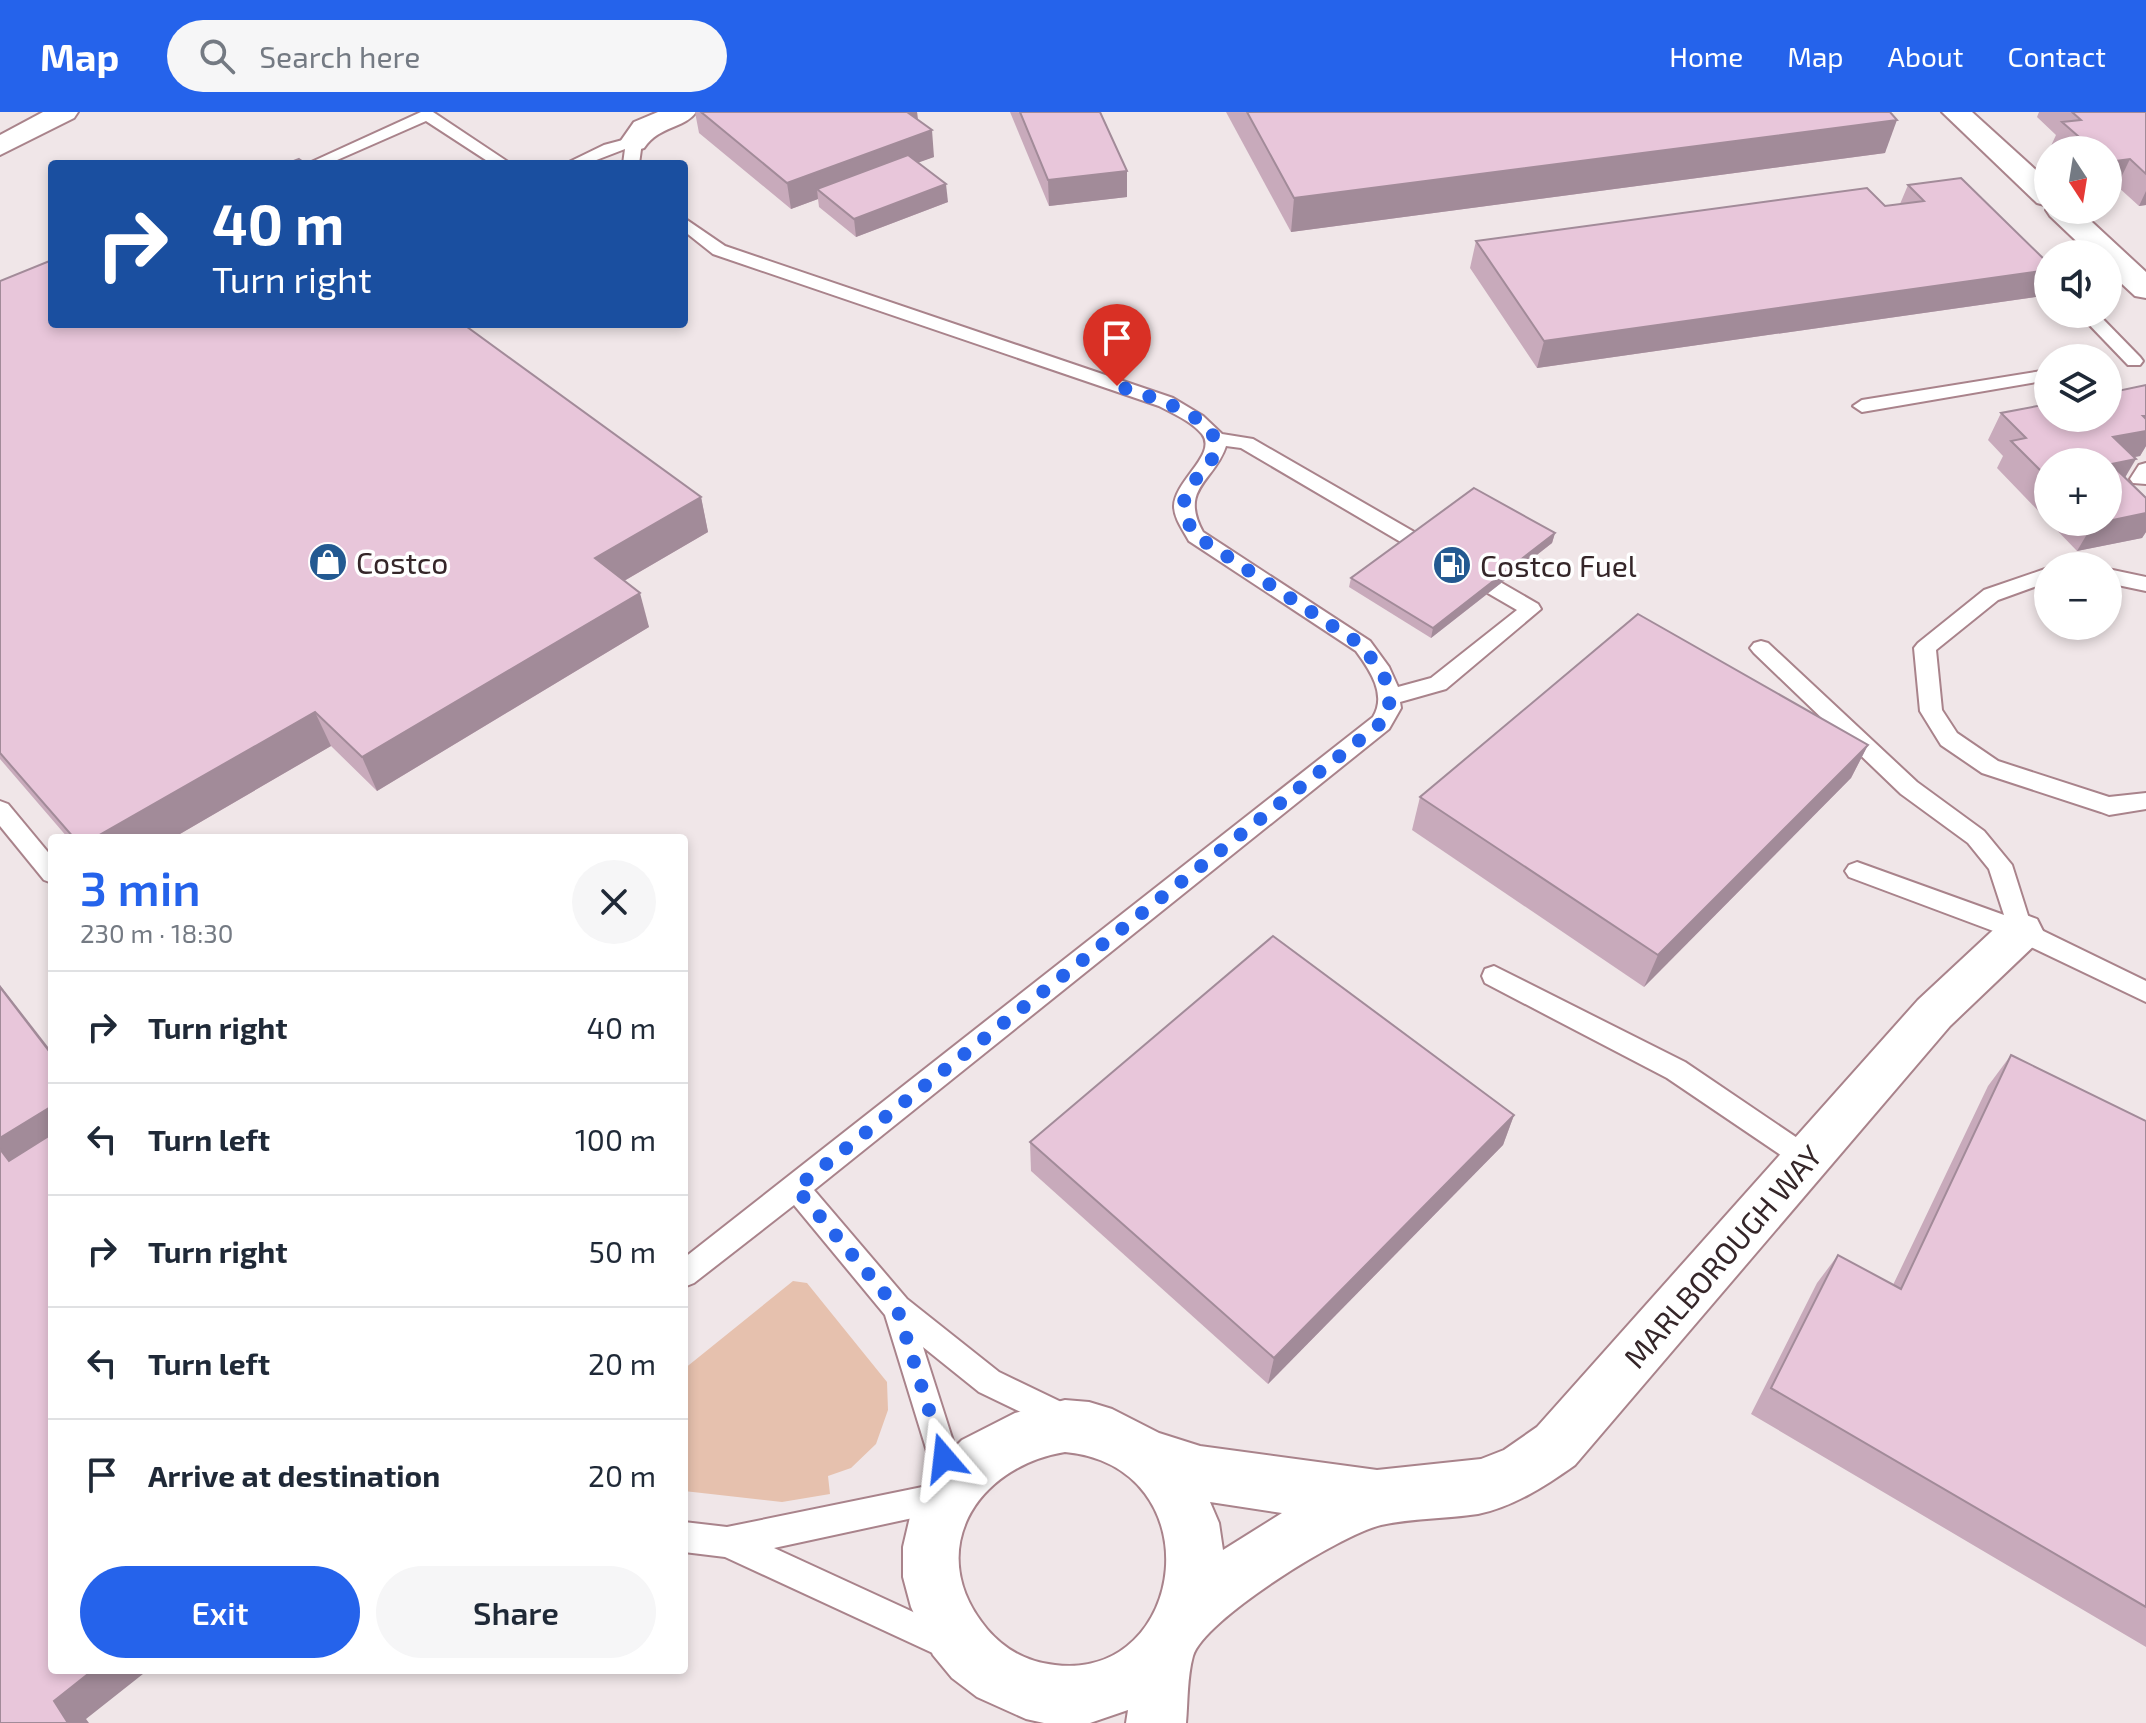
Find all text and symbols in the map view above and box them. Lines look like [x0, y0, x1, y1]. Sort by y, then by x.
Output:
search box [167, 20, 727, 92]
text: Map [40, 33, 119, 79]
icon: search [195, 34, 239, 78]
text: Search here [259, 38, 420, 74]
text: Home [1669, 39, 1743, 73]
text: Map [1787, 39, 1844, 73]
text: About [1888, 39, 1963, 73]
text: Contact [2007, 39, 2106, 73]
north arrow [2034, 136, 2122, 224]
map controls [2034, 136, 2122, 640]
text: 40 m [212, 189, 344, 256]
icon: right [80, 192, 184, 296]
button: sound [2034, 240, 2122, 328]
text: Turn right [212, 257, 372, 300]
pin [1083, 304, 1151, 386]
icon: arrive [1095, 316, 1139, 360]
button: layers [2034, 344, 2122, 432]
button: + [2034, 448, 2122, 536]
shop icon: Costco [307, 541, 349, 583]
place label: Costco [356, 544, 448, 580]
fuel station icon: Costco Fuel [1431, 544, 1473, 586]
place label: Costco Fuel [1480, 547, 1637, 583]
button: − [2034, 552, 2122, 640]
text: 3 min [80, 858, 201, 916]
button: close [572, 860, 656, 944]
text: 230 m · 18:30 [80, 917, 233, 948]
icon: right [80, 1005, 124, 1049]
text: Turn right [148, 1009, 288, 1045]
text: 40 m [586, 1009, 656, 1045]
icon: left [80, 1117, 124, 1161]
text: Turn left [148, 1121, 270, 1157]
text: 100 m [575, 1121, 656, 1157]
street label: MARLBOROUGH WAY [1616, 1137, 1828, 1375]
icon: right [80, 1229, 124, 1273]
text: Turn right [148, 1233, 288, 1269]
text: 50 m [589, 1233, 656, 1269]
icon: left [80, 1341, 124, 1385]
text: Turn left [148, 1345, 270, 1381]
text: 20 m [588, 1345, 656, 1381]
position arrow [902, 1416, 986, 1500]
icon: arrive [80, 1453, 124, 1497]
text: Arrive at destination [148, 1457, 440, 1493]
text: 20 m [588, 1457, 656, 1493]
button: Exit [80, 1566, 360, 1658]
button: Share [376, 1566, 656, 1658]

